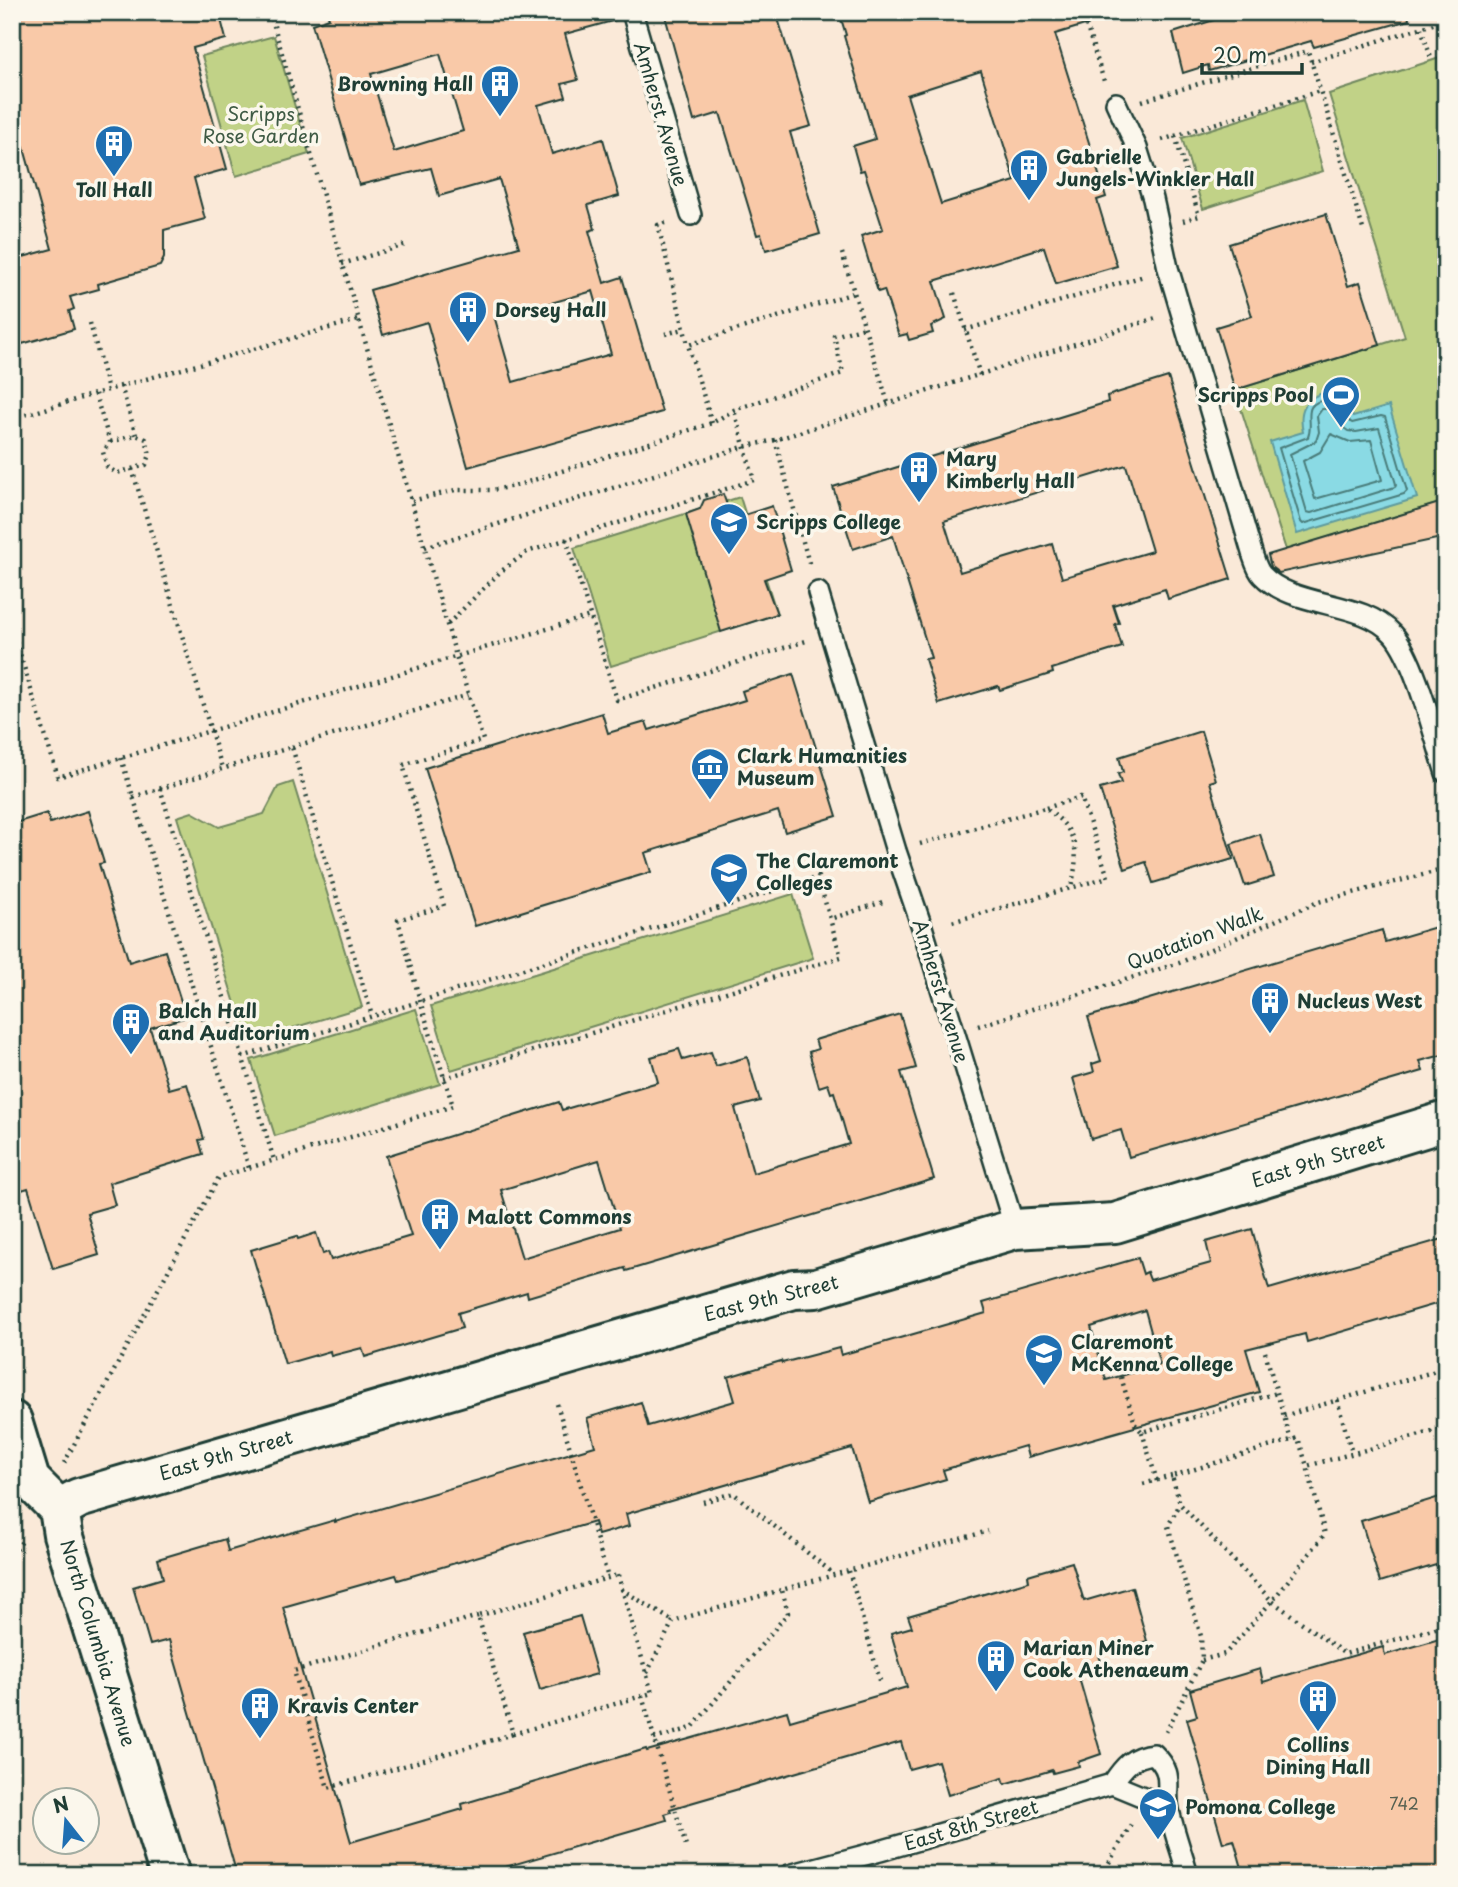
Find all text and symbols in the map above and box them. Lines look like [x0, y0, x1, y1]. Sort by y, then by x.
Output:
scale bar [1202, 32, 1302, 76]
street label: Amherst Avenue [628, 38, 696, 189]
text: 20 m [1213, 38, 1267, 70]
building icon: Browning Hall [479, 63, 521, 118]
place label: Browning Hall [337, 69, 473, 97]
park label: Scripps Rose Garden [202, 99, 320, 149]
building icon: Toll Hall [93, 123, 135, 178]
place label: Gabrielle Jungels-Winkler Hall [1056, 142, 1254, 192]
building icon: Gabrielle Jungels-Winkler Hall [1008, 147, 1050, 202]
place label: Toll Hall [76, 175, 152, 203]
building icon: Dorsey Hall [447, 289, 489, 344]
place label: Dorsey Hall [495, 295, 606, 323]
sports icon: Scripps Pool [1320, 374, 1362, 429]
place label: Scripps Pool [1198, 380, 1314, 408]
place label: Mary Kimberly Hall [946, 444, 1075, 494]
building icon: Mary Kimberly Hall [898, 449, 940, 504]
school or university icon: Scripps College [708, 501, 750, 556]
place label: Scripps College [756, 507, 901, 535]
place label: Clark Humanities Museum [737, 741, 907, 791]
museum icon: Clark Humanities Museum [689, 746, 731, 801]
place label: The Claremont Colleges [756, 846, 899, 896]
school or university icon: The Claremont Colleges [708, 851, 750, 906]
street label: Quotation Walk [1123, 898, 1267, 976]
street label: Amherst Avenue [907, 915, 977, 1066]
building icon: Nucleus West [1249, 980, 1291, 1035]
place label: Nucleus West [1297, 986, 1422, 1014]
place label: Balch Hall and Auditorium [158, 996, 310, 1046]
building icon: Balch Hall and Auditorium [110, 1001, 152, 1056]
street label: East 9th Street [1248, 1126, 1388, 1194]
building icon: Malott Commons [419, 1196, 461, 1251]
place label: Malott Commons [467, 1202, 632, 1230]
street label: East 9th Street [701, 1267, 841, 1327]
place label: Claremont McKenna College [1071, 1327, 1233, 1377]
school or university icon: Claremont McKenna College [1023, 1332, 1065, 1387]
street label: East 9th Street [156, 1422, 296, 1486]
street label: North Columbia Avenue [54, 1536, 144, 1750]
place label: Marian Miner Cook Athenaeum [1023, 1633, 1189, 1683]
building icon: Marian Miner Cook Athenaeum [975, 1638, 1017, 1693]
building icon: Collins Dining Hall [1297, 1678, 1339, 1733]
building icon: Kravis Center [239, 1685, 281, 1740]
place label: Kravis Center [287, 1691, 419, 1719]
place label: Collins Dining Hall [1266, 1730, 1370, 1780]
north arrow [32, 1786, 102, 1856]
school or university icon: Pomona College [1137, 1786, 1179, 1841]
text: N [49, 1788, 72, 1819]
street label: East 8th Street [900, 1791, 1041, 1857]
house number: 742 [1389, 1791, 1419, 1815]
place label: Pomona College [1185, 1792, 1336, 1820]

